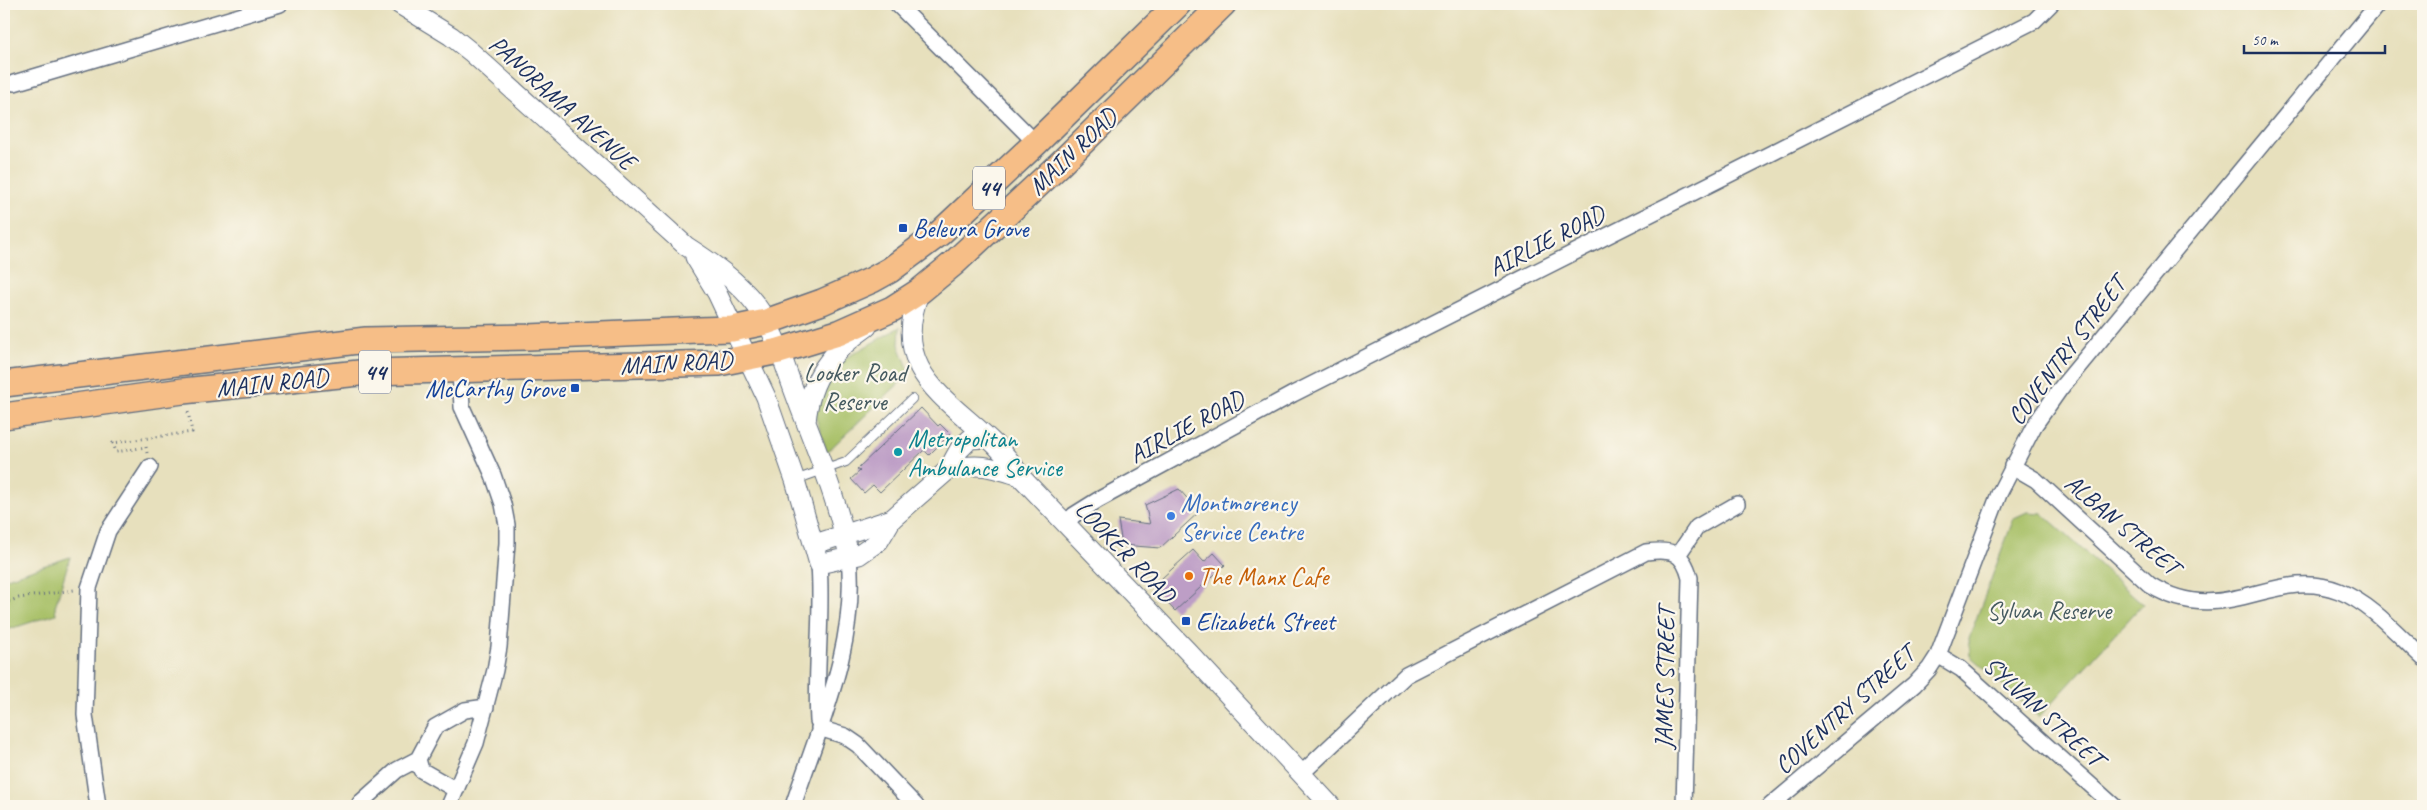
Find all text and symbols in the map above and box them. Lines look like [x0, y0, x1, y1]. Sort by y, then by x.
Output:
scale bar [2244, 22, 2386, 54]
street label: PANORAMA AVENUE [482, 28, 645, 179]
text: 50 m [2252, 31, 2279, 50]
street label: MAIN ROAD [1021, 100, 1126, 202]
road number: 44 [973, 167, 1005, 210]
street label: AIRLIE ROAD [1483, 197, 1612, 284]
place label: Beleura Grove [913, 213, 1030, 245]
marker: Beleura Grove [897, 222, 909, 234]
street label: COVENTRY STREET [2000, 265, 2136, 431]
street label: MAIN ROAD [619, 344, 735, 382]
road number: 44 [359, 351, 391, 394]
park label: Looker Road Reserve [804, 357, 909, 418]
street label: MAIN ROAD [215, 361, 332, 405]
place label: McCarthy Grove [425, 373, 567, 405]
marker: McCarthy Grove [569, 382, 581, 394]
street label: AIRLIE ROAD [1123, 382, 1252, 471]
place label: Metropolitan Ambulance Service [908, 423, 1064, 484]
marker: Metropolitan Ambulance Service [892, 446, 904, 458]
street label: ALBAN STREET [2058, 467, 2191, 586]
place label: Montmorency Service Centre [1181, 487, 1305, 548]
street label: LOOKER ROAD [1068, 493, 1183, 611]
marker: Montmorency Service Centre [1165, 510, 1177, 522]
place label: The Manx Cafe [1199, 561, 1330, 593]
marker: The Manx Cafe [1183, 570, 1195, 582]
park label: Sylvan Reserve [1987, 595, 2113, 627]
street label: JAMES STREET [1648, 601, 1682, 750]
place label: Elizabeth Street [1196, 606, 1337, 638]
marker: Elizabeth Street [1180, 615, 1192, 627]
street label: COVENTRY STREET [1768, 635, 1926, 781]
street label: SYLVAN STREET [1977, 649, 2115, 778]

